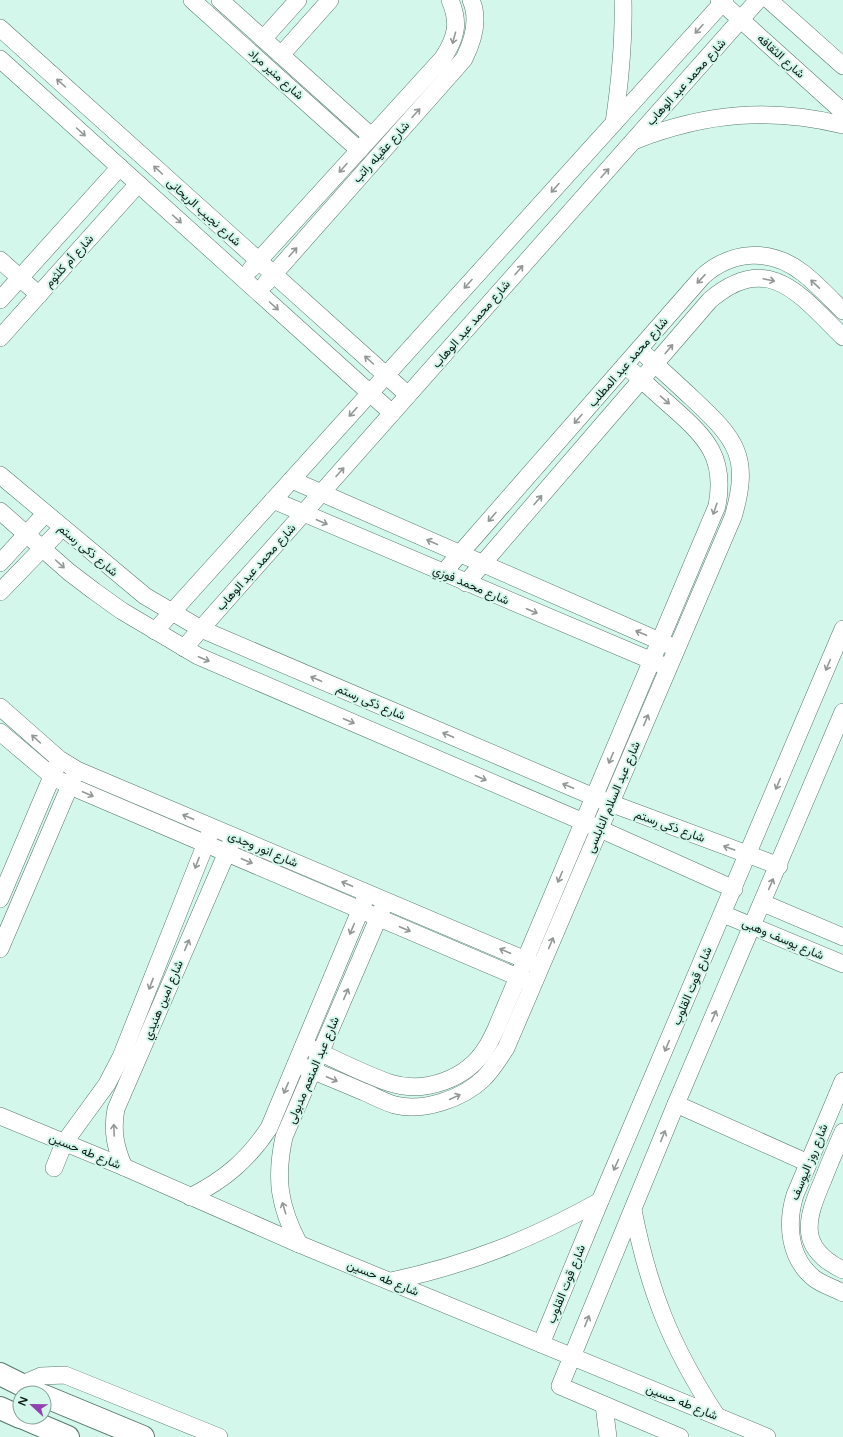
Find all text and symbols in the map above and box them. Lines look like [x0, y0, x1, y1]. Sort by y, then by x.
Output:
one-way arrow [694, 24, 703, 34]
one-way arrow [449, 31, 457, 44]
street label: شارع الثقافه [753, 31, 808, 82]
street label: شارع محمد عبد الوهاب [643, 36, 730, 130]
street label: شارع منير مراد [244, 46, 306, 104]
one-way arrow [56, 78, 66, 88]
one-way arrow [412, 108, 421, 118]
street label: شارع عقيله راتب [350, 118, 414, 187]
one-way arrow [76, 128, 86, 137]
one-way arrow [338, 162, 347, 173]
one-way arrow [153, 165, 163, 175]
one-way arrow [600, 168, 610, 178]
street label: شارع نجيب الريحانى [163, 175, 244, 250]
one-way arrow [551, 183, 560, 193]
one-way arrow [172, 215, 183, 224]
street label: شارع أم كلثوم [42, 232, 98, 292]
one-way arrow [288, 248, 297, 258]
one-way arrow [514, 265, 524, 275]
one-way arrow [696, 274, 705, 284]
one-way arrow [762, 276, 775, 284]
street label: شارع محمد عبد الوهاب [429, 277, 514, 372]
one-way arrow [464, 279, 473, 290]
one-way arrow [810, 279, 820, 289]
one-way arrow [269, 302, 279, 311]
street label: شارع محمد عبد المطلب [585, 314, 672, 411]
one-way arrow [664, 344, 673, 355]
one-way arrow [364, 355, 374, 364]
one-way arrow [660, 396, 670, 405]
one-way arrow [348, 407, 358, 417]
one-way arrow [573, 414, 583, 424]
one-way arrow [335, 468, 344, 478]
one-way arrow [533, 495, 542, 506]
one-way arrow [711, 503, 719, 515]
one-way arrow [488, 511, 497, 522]
one-way arrow [316, 519, 328, 526]
street label: شارع ذكى رستم [54, 521, 121, 581]
street label: شارع محمد عبد الوهاب [213, 521, 300, 615]
one-way arrow [426, 538, 438, 545]
one-way arrow [55, 560, 66, 569]
street label: شارع محمد فوزي [430, 563, 511, 610]
one-way arrow [526, 607, 538, 615]
one-way arrow [635, 629, 647, 636]
one-way arrow [197, 656, 209, 663]
one-way arrow [824, 658, 831, 670]
one-way arrow [310, 675, 322, 682]
street label: شارع ذكى رستم [334, 681, 408, 725]
one-way arrow [642, 715, 650, 727]
one-way arrow [343, 718, 355, 725]
one-way arrow [443, 731, 455, 739]
one-way arrow [32, 735, 42, 744]
street label: شارع عبد السلام النابلسى [583, 739, 645, 856]
one-way arrow [606, 751, 614, 763]
one-way arrow [475, 775, 487, 782]
one-way arrow [773, 778, 781, 790]
one-way arrow [562, 782, 574, 790]
one-way arrow [82, 791, 94, 798]
street label: شارع ذكى رستم [632, 807, 707, 847]
one-way arrow [183, 813, 195, 820]
street label: شارع انور وجدى [225, 828, 300, 872]
one-way arrow [723, 843, 735, 851]
one-way arrow [193, 857, 201, 869]
one-way arrow [240, 858, 252, 866]
one-way arrow [556, 871, 563, 883]
one-way arrow [768, 878, 775, 890]
one-way arrow [341, 880, 353, 887]
street label: شارع يوسف وهبى [739, 915, 826, 964]
one-way arrow [348, 922, 356, 934]
one-way arrow [399, 925, 411, 933]
one-way arrow [548, 938, 555, 950]
one-way arrow [184, 939, 191, 951]
street label: شارع قوت القلوب [669, 945, 717, 1028]
one-way arrow [499, 947, 511, 955]
street label: شارع امين هنيدي [140, 958, 189, 1043]
one-way arrow [146, 978, 154, 990]
one-way arrow [343, 988, 350, 1000]
one-way arrow [711, 1011, 718, 1023]
street label: شارع عبد المنعم مدبولى [284, 1014, 344, 1126]
one-way arrow [663, 1040, 670, 1052]
one-way arrow [326, 1075, 338, 1083]
one-way arrow [282, 1081, 289, 1093]
one-way arrow [449, 1093, 461, 1100]
street label: شارع روز اليوسف [787, 1122, 833, 1203]
one-way arrow [110, 1124, 118, 1137]
street label: شارع طه حسين [46, 1130, 123, 1174]
one-way arrow [660, 1130, 667, 1142]
one-way arrow [611, 1159, 619, 1171]
one-way arrow [280, 1202, 287, 1215]
street label: شارع قوت القلوب [544, 1243, 590, 1326]
street label: شارع طه حسين [344, 1257, 421, 1301]
one-way arrow [584, 1315, 592, 1327]
street label: شارع طه حسين [643, 1381, 720, 1425]
north arrow [12, 1385, 52, 1425]
text: N [16, 1395, 31, 1408]

